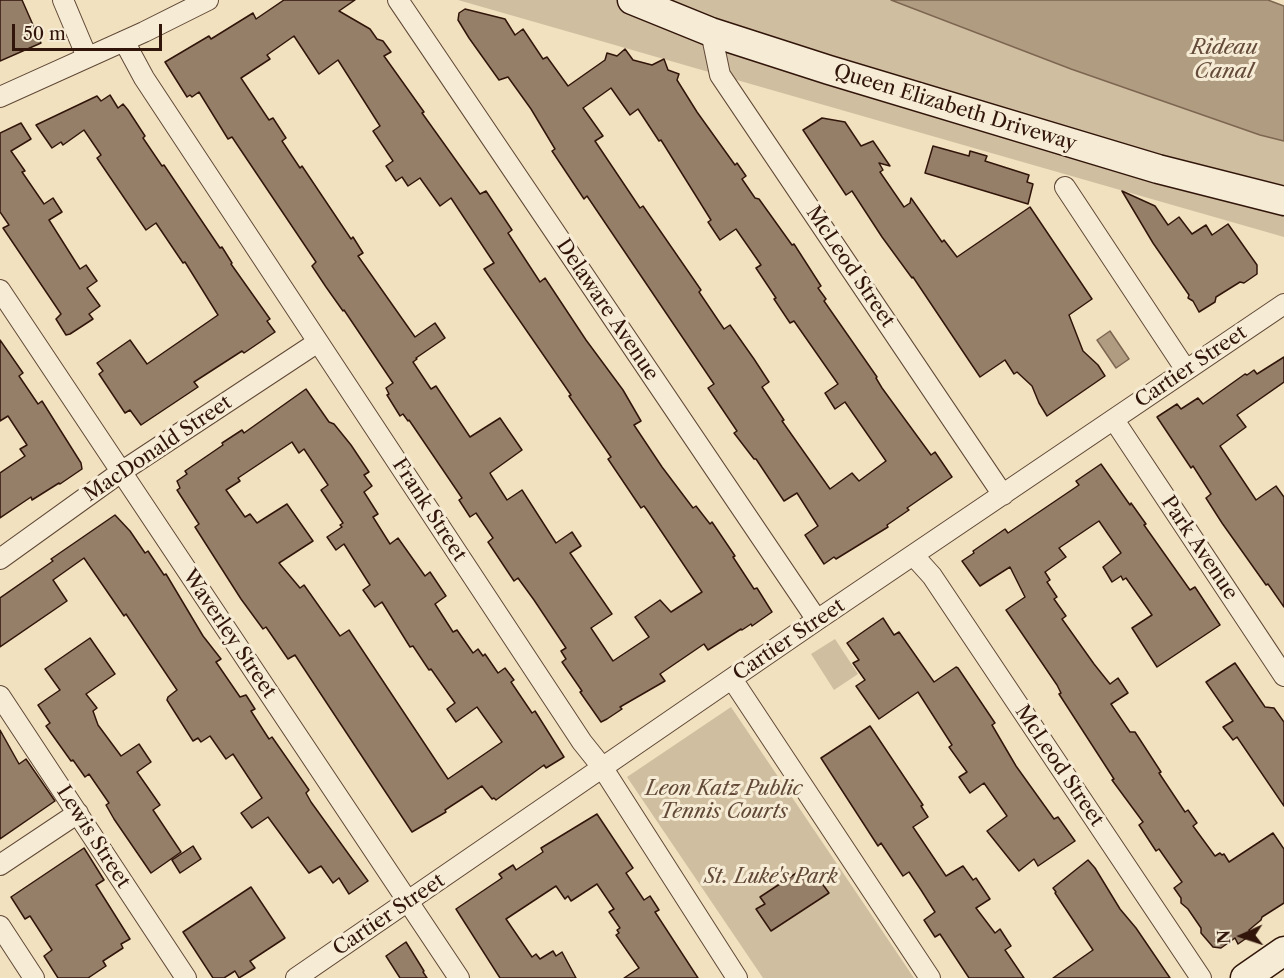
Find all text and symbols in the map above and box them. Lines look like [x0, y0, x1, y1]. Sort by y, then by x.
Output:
scale bar [15, 12, 165, 50]
text: 50 m [23, 23, 66, 45]
water label: Rideau Canal [1191, 35, 1257, 85]
street label: Queen Elizabeth Driveway [831, 60, 1079, 156]
street label: McLeod Street [801, 202, 899, 332]
street label: Delaware Avenue [551, 235, 663, 385]
street label: Cartier Street [1131, 321, 1251, 413]
street label: MacDonald Street [80, 391, 236, 507]
street label: Frank Street [387, 454, 471, 566]
street label: Park Avenue [1156, 492, 1242, 604]
street label: Waverley Street [177, 565, 281, 703]
street label: Cartier Street [729, 594, 849, 686]
street label: McLeod Street [1010, 701, 1108, 831]
park label: Leon Katz Public Tennis Courts [645, 777, 803, 824]
street label: Lewis Street [51, 781, 135, 893]
park label: St. Luke's Park [704, 865, 838, 889]
street label: Cartier Street [329, 869, 449, 961]
north arrow [1212, 906, 1272, 966]
text: N [1214, 929, 1234, 944]

